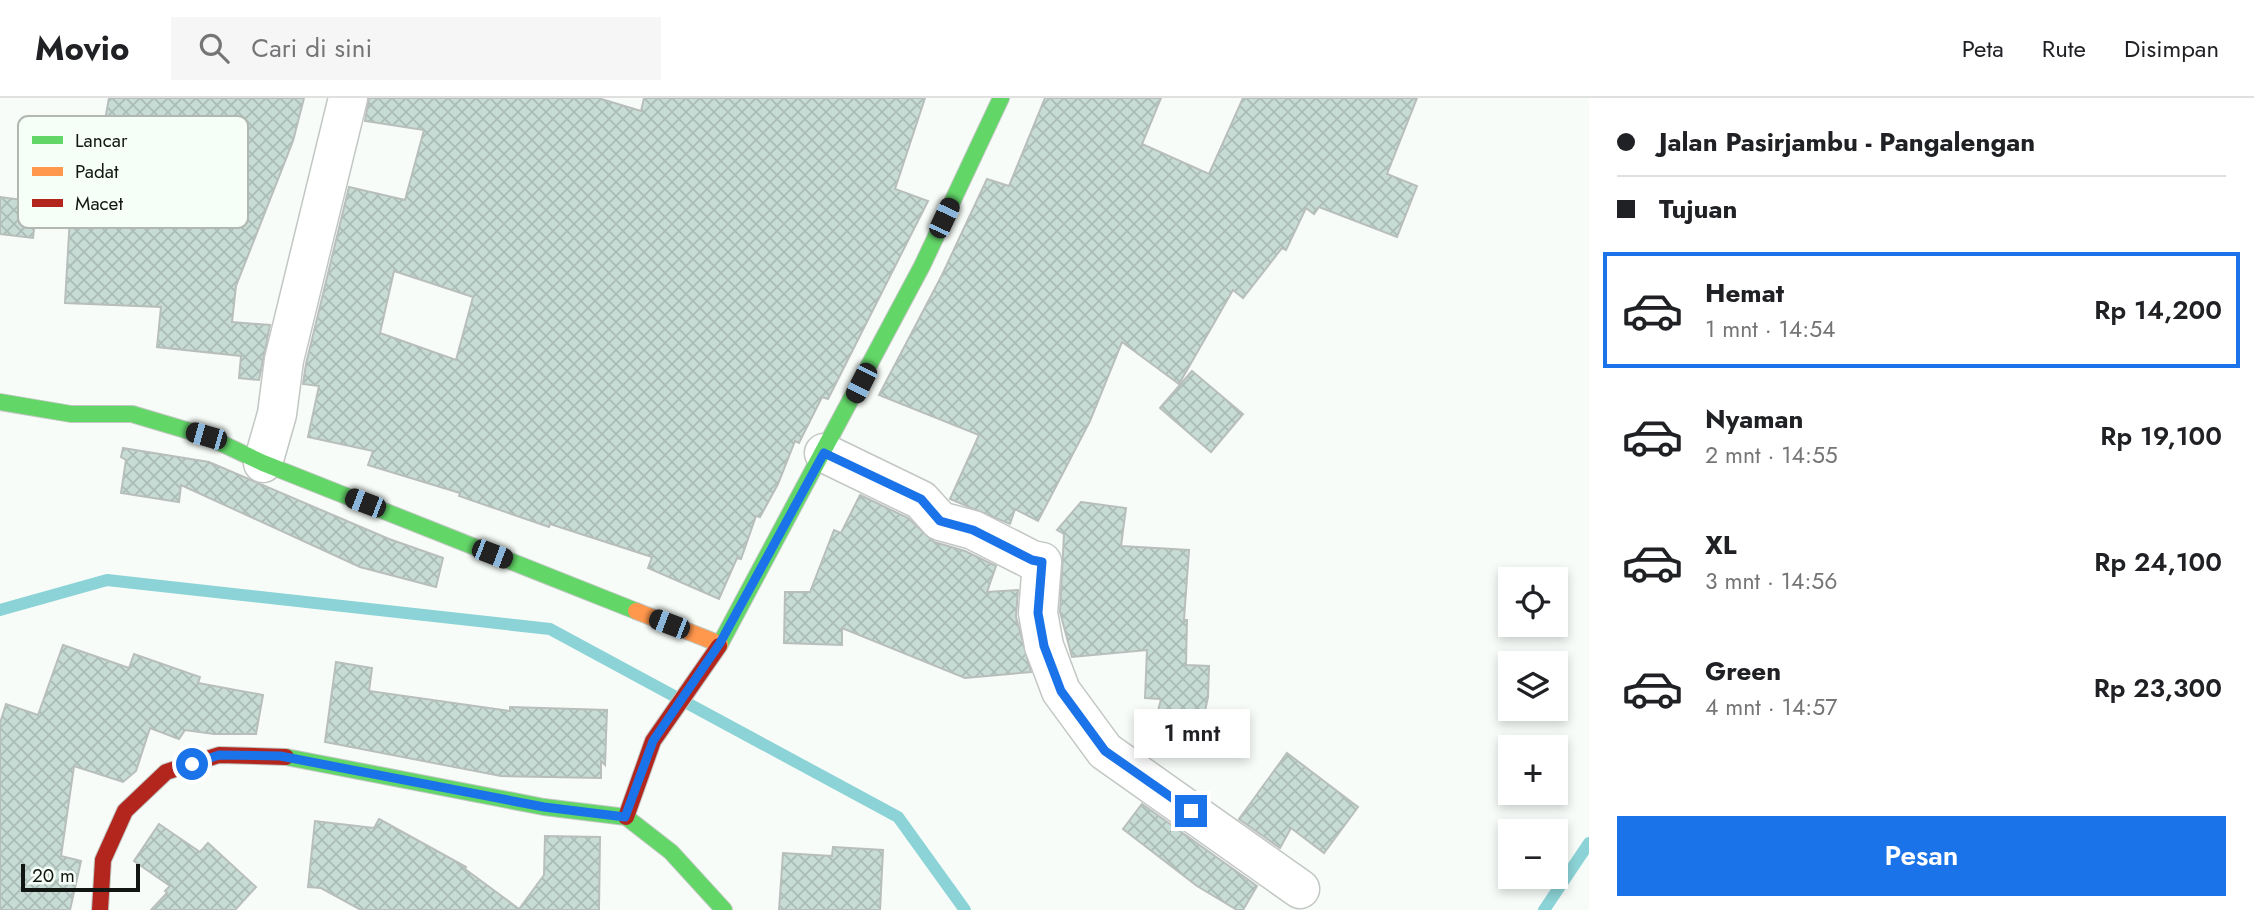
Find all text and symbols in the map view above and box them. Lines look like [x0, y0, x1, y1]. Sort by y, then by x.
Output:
search box [171, 17, 661, 80]
text: Movio [35, 25, 129, 72]
icon: search [195, 29, 233, 67]
text: Cari di sini [251, 29, 372, 67]
text: Peta [1962, 31, 2004, 66]
text: Rute [2042, 31, 2086, 66]
text: Disimpan [2124, 31, 2219, 66]
legend [18, 116, 248, 228]
text: Jalan Pasirjambu - Pangalengan [1659, 123, 2035, 161]
text: Lancar [75, 127, 128, 154]
text: Padat [75, 158, 119, 185]
text: Macet [75, 190, 123, 217]
text: Tujuan [1659, 190, 1737, 228]
car [926, 195, 963, 241]
text: Hemat [1705, 274, 1784, 312]
icon: car [1621, 279, 1684, 342]
text: Rp 14,200 [2094, 291, 2222, 329]
text: 1 mnt · 14:54 [1705, 312, 1836, 346]
car [843, 360, 880, 406]
text: Nyaman [1705, 400, 1804, 438]
icon: car [1621, 405, 1684, 468]
text: Rp 19,100 [2100, 417, 2222, 455]
car [183, 420, 230, 452]
text: 2 mnt · 14:55 [1705, 438, 1838, 472]
car [342, 486, 389, 520]
text: XL [1705, 526, 1737, 564]
icon: car [1621, 531, 1684, 594]
car [469, 537, 516, 571]
text: Rp 24,100 [2094, 543, 2222, 581]
text: 3 mnt · 14:56 [1705, 564, 1838, 598]
map controls [1498, 567, 1568, 889]
button: locate [1498, 567, 1568, 637]
car [646, 607, 693, 641]
button: layers [1498, 651, 1568, 721]
text: Green [1705, 652, 1781, 690]
icon: car [1621, 657, 1684, 720]
text: Rp 23,300 [2094, 669, 2222, 707]
text: 4 mnt · 14:57 [1705, 690, 1837, 724]
callout: 1 mnt [1133, 710, 1249, 758]
text: 1 mnt [1164, 716, 1220, 750]
button: + [1498, 735, 1568, 805]
route start [176, 748, 208, 780]
route end [1175, 795, 1207, 827]
button: Pesan [1617, 816, 2226, 896]
button: − [1498, 819, 1568, 889]
scale bar [21, 861, 140, 893]
text: 20 m [32, 862, 75, 889]

